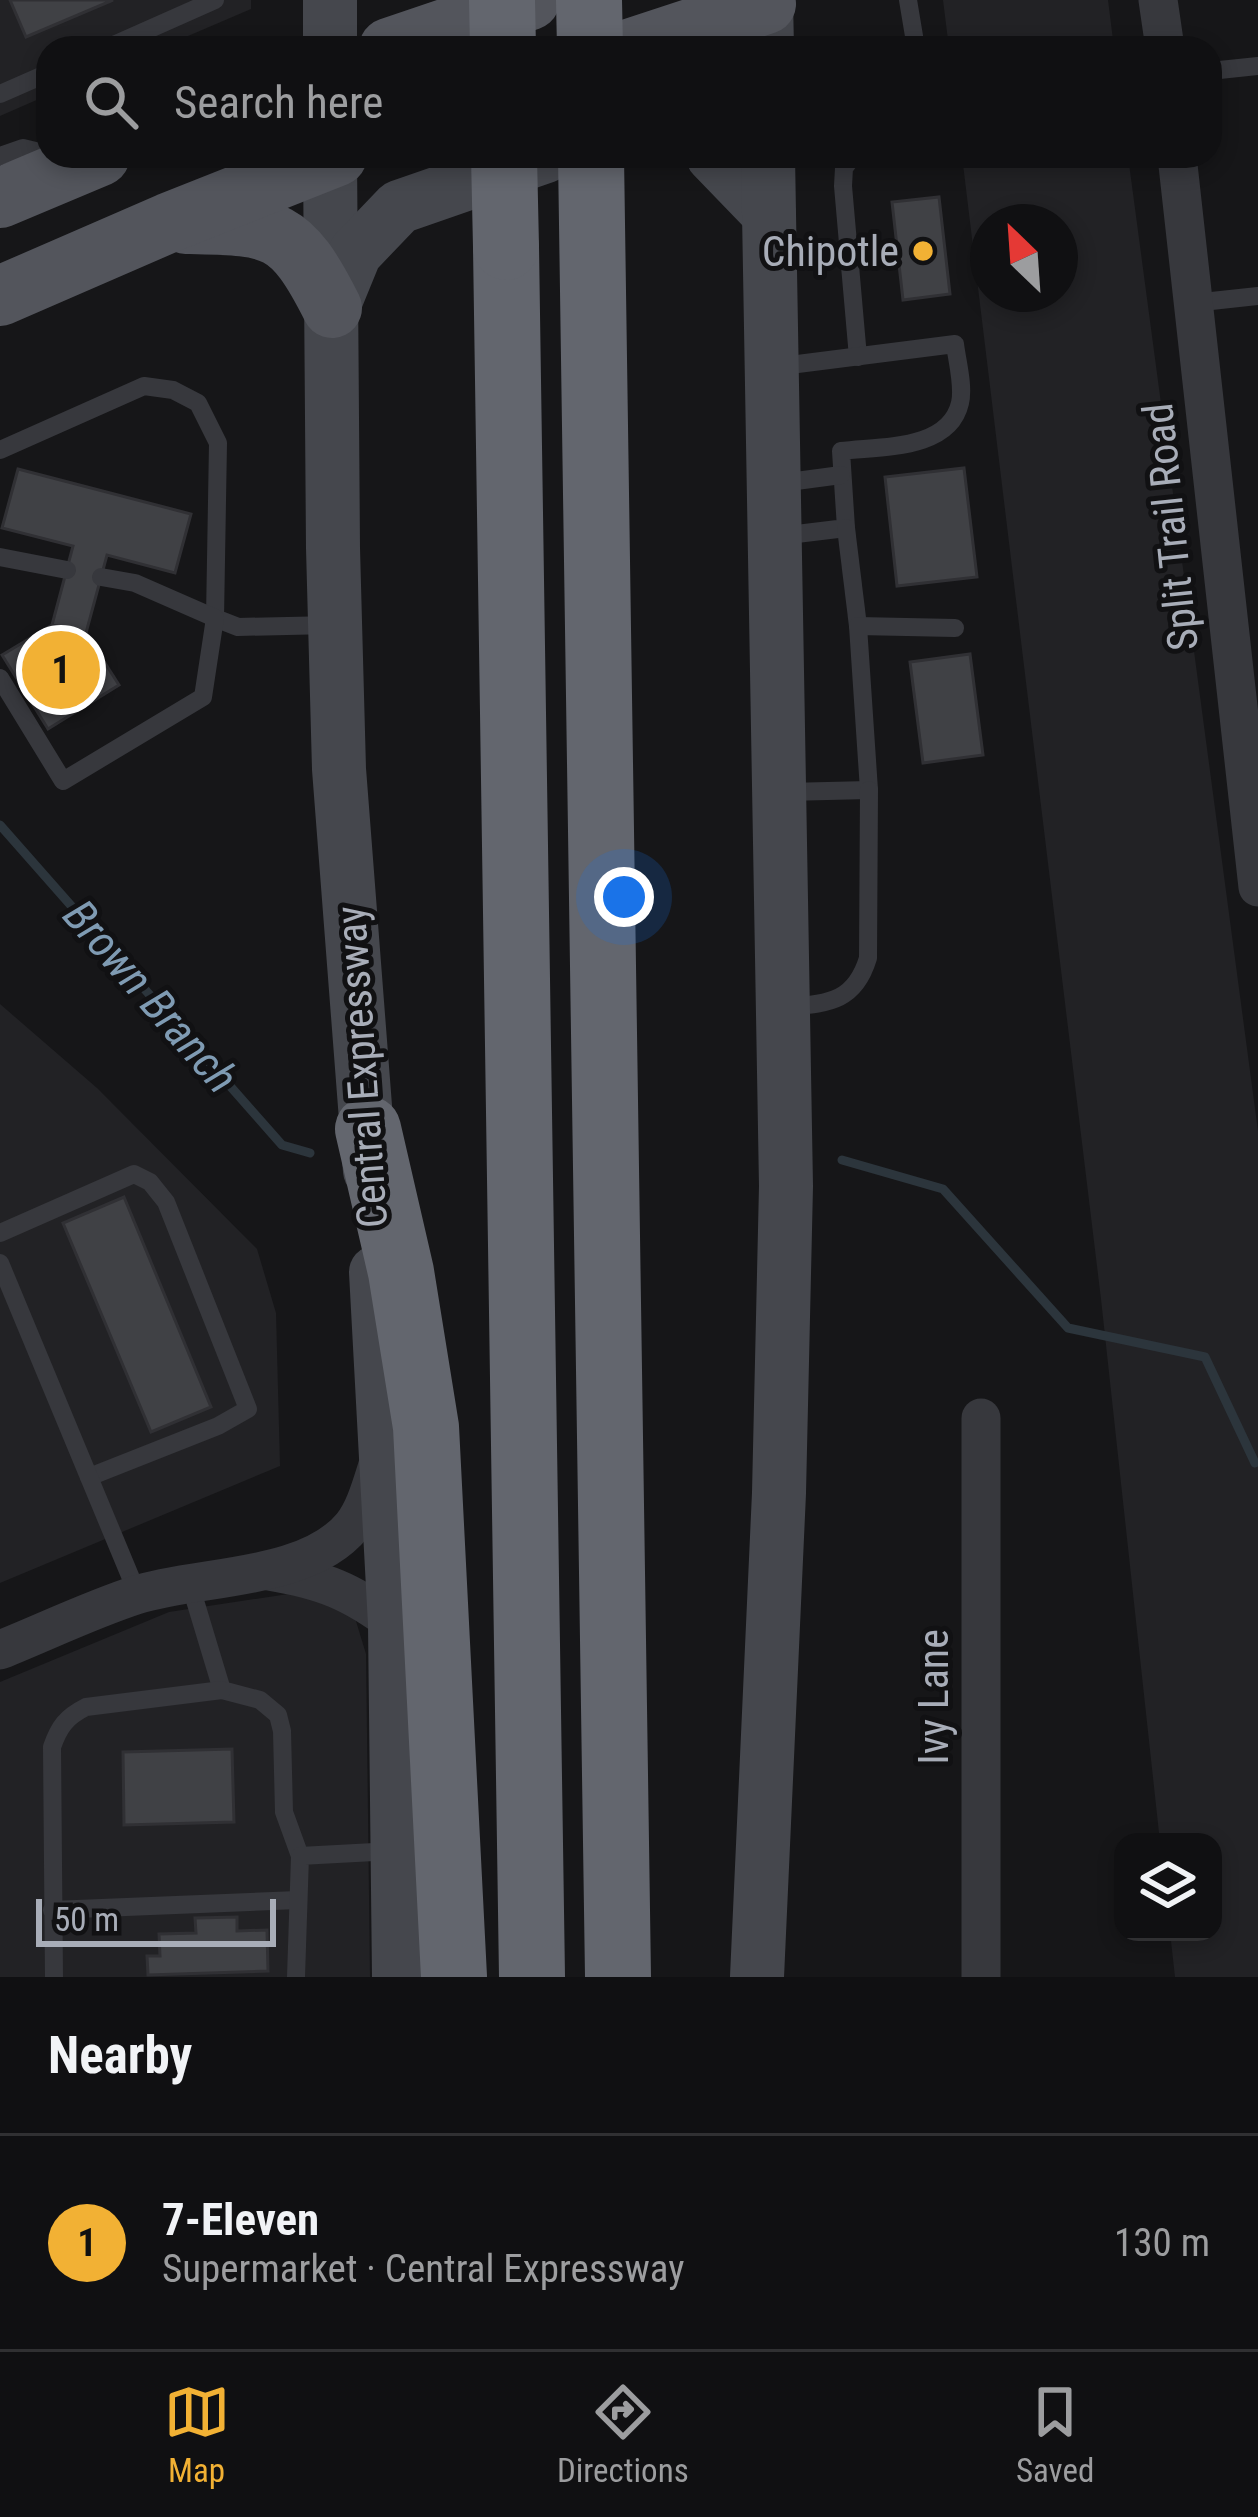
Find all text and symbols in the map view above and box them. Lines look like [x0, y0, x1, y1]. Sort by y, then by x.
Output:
search box [36, 36, 1222, 168]
icon: search [78, 69, 144, 135]
text: Search here [174, 76, 383, 129]
north arrow [970, 204, 1078, 312]
place label: Chipotle [762, 227, 899, 276]
marker: Chipotle [910, 238, 936, 264]
street label: Split Trail Road [1133, 401, 1208, 653]
pin: 1 [22, 625, 100, 715]
your location [594, 867, 654, 927]
water label: Brown Branch [53, 889, 249, 1103]
street label: Central Expressway [326, 904, 397, 1230]
street label: Ivy Lane [909, 1629, 958, 1765]
map controls [1114, 1833, 1222, 1941]
button: layers [1114, 1833, 1222, 1941]
scale bar [36, 1893, 276, 1946]
text: 50 m [54, 1900, 119, 1939]
text: Nearby [48, 2026, 192, 2085]
text: 7-Eleven [162, 2193, 319, 2246]
text: 1 [77, 2220, 97, 2266]
text: 130 m [1114, 2220, 1210, 2266]
text: Supermarket · Central Expressway [162, 2246, 684, 2292]
tab: Map [164, 2379, 230, 2490]
tab: Directions [557, 2379, 689, 2490]
tab: Saved [1016, 2379, 1094, 2490]

